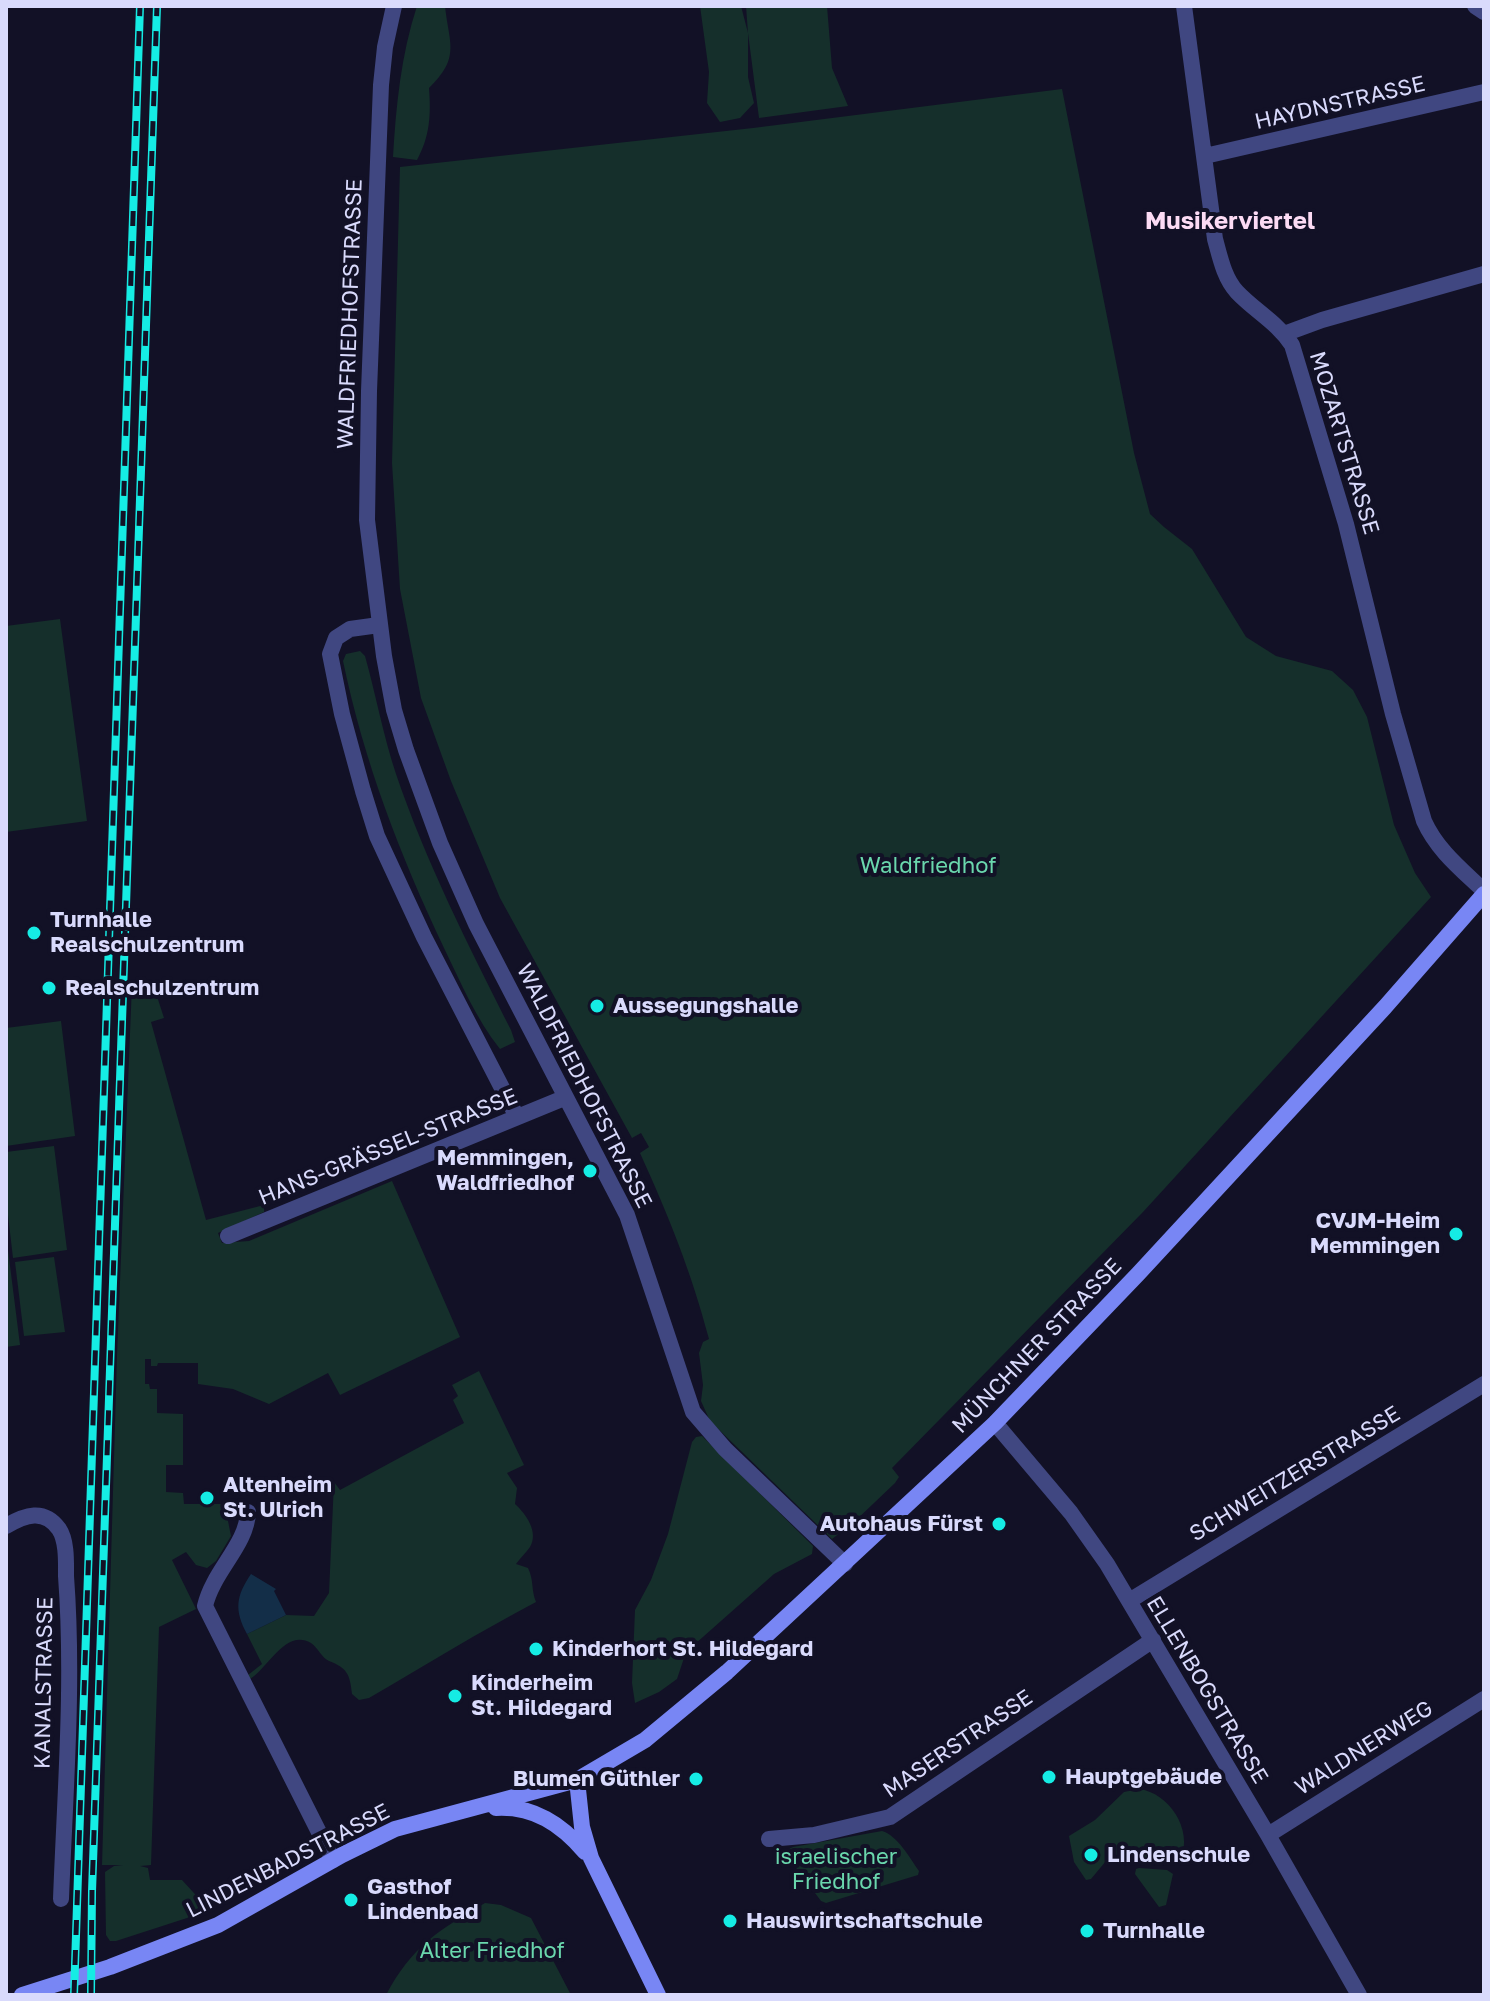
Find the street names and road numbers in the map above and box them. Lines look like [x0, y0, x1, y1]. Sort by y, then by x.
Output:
street label: HAYDNSTRASSE [1252, 71, 1428, 135]
street label: WALDFRIEDHOFSTRASSE [332, 178, 368, 450]
street label: MOZARTSTRASSE [1304, 348, 1384, 538]
street label: WALDFRIEDHOFSTRASSE [511, 959, 657, 1213]
street label: HANS-GRÄSSEL-STRASSE [255, 1083, 521, 1211]
street label: MÜNCHNER STRASSE [947, 1253, 1127, 1439]
street label: SCHWEITZERSTRASSE [1185, 1401, 1405, 1547]
street label: ELLENBOGSTRASSE [1141, 1592, 1273, 1788]
street label: KANALSTRASSE [29, 1597, 59, 1769]
street label: MASERSTRASSE [878, 1684, 1038, 1804]
street label: WALDNERWEG [1290, 1695, 1438, 1801]
street label: LINDENBADSTRASSE [182, 1798, 394, 1924]

